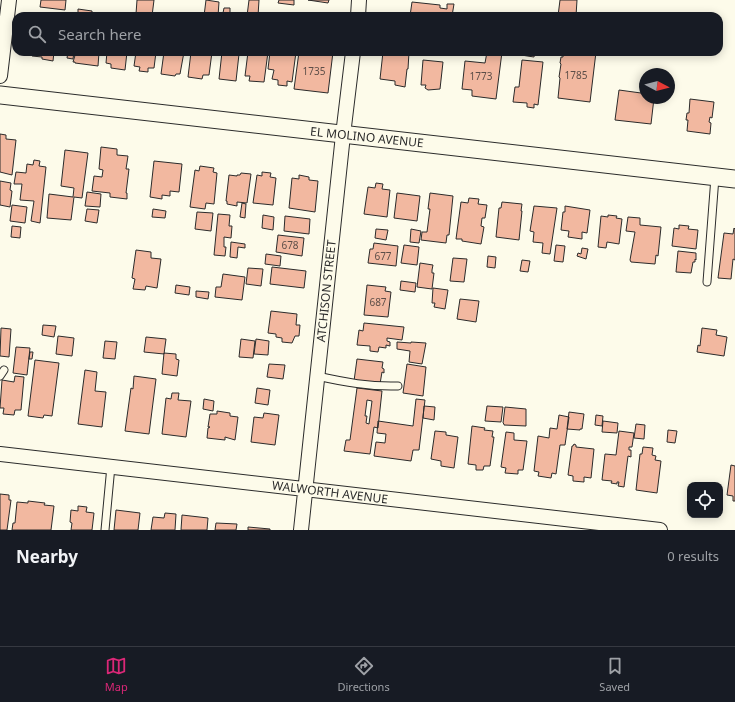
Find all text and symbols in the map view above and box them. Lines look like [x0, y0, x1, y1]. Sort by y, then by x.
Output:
search box [12, 12, 723, 56]
icon: search [26, 23, 48, 45]
text: Search here [58, 24, 141, 44]
house number: 1735 [303, 64, 326, 78]
house number: 1785 [565, 68, 588, 82]
north arrow [639, 68, 675, 104]
house number: 1773 [470, 69, 493, 83]
street label: EL MOLINO AVENUE [309, 123, 425, 151]
house number: 678 [281, 238, 299, 252]
street label: ATCHISON STREET [312, 239, 340, 343]
house number: 677 [374, 249, 392, 263]
house number: 687 [369, 295, 387, 309]
street label: WALWORTH AVENUE [271, 476, 389, 508]
map controls [687, 482, 723, 518]
button: locate [687, 482, 723, 518]
text: Nearby [16, 545, 78, 568]
text: 0 results [667, 547, 719, 565]
tab: Map [105, 655, 128, 694]
tab: Directions [337, 655, 390, 694]
tab: Saved [599, 655, 630, 694]

